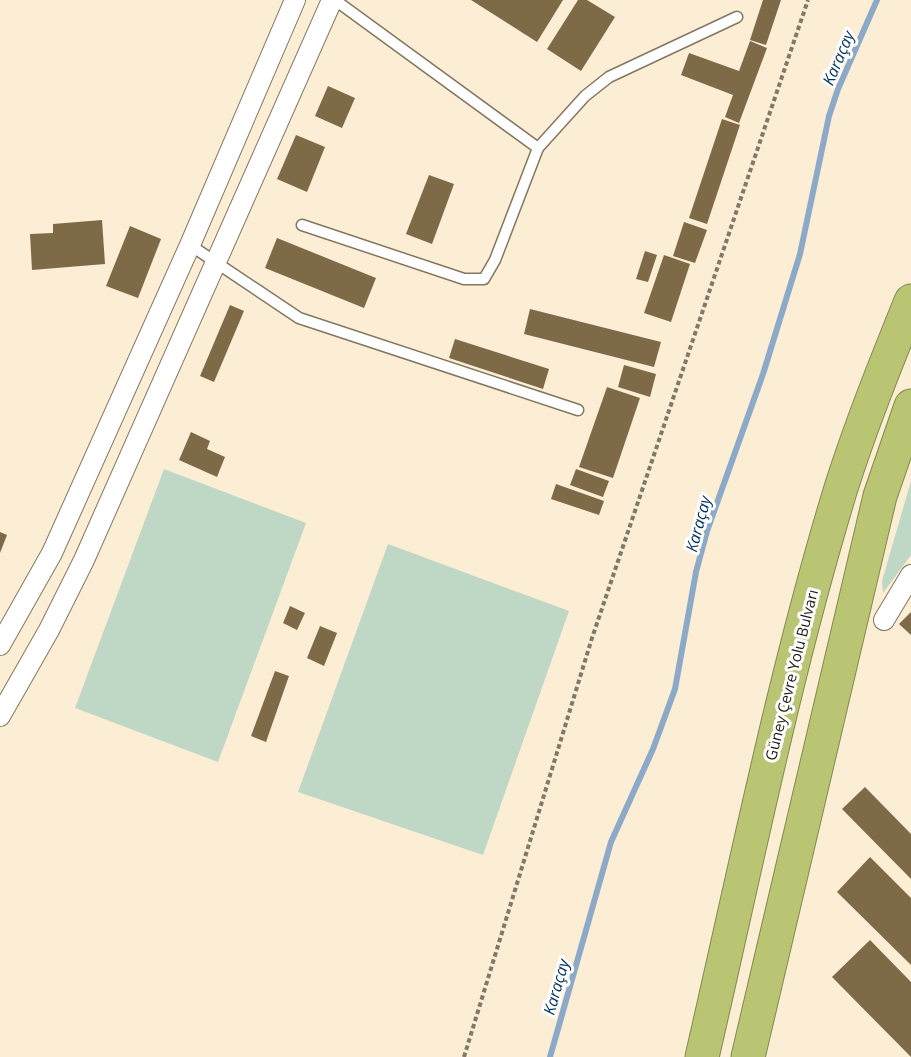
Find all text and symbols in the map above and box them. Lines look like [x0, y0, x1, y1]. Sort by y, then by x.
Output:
water label: Karaçay [817, 26, 860, 89]
water label: Karaçay [680, 492, 716, 554]
street label: Güney Çevre Yolu Bulvarı [760, 587, 822, 762]
water label: Karaçay [538, 955, 575, 1017]

